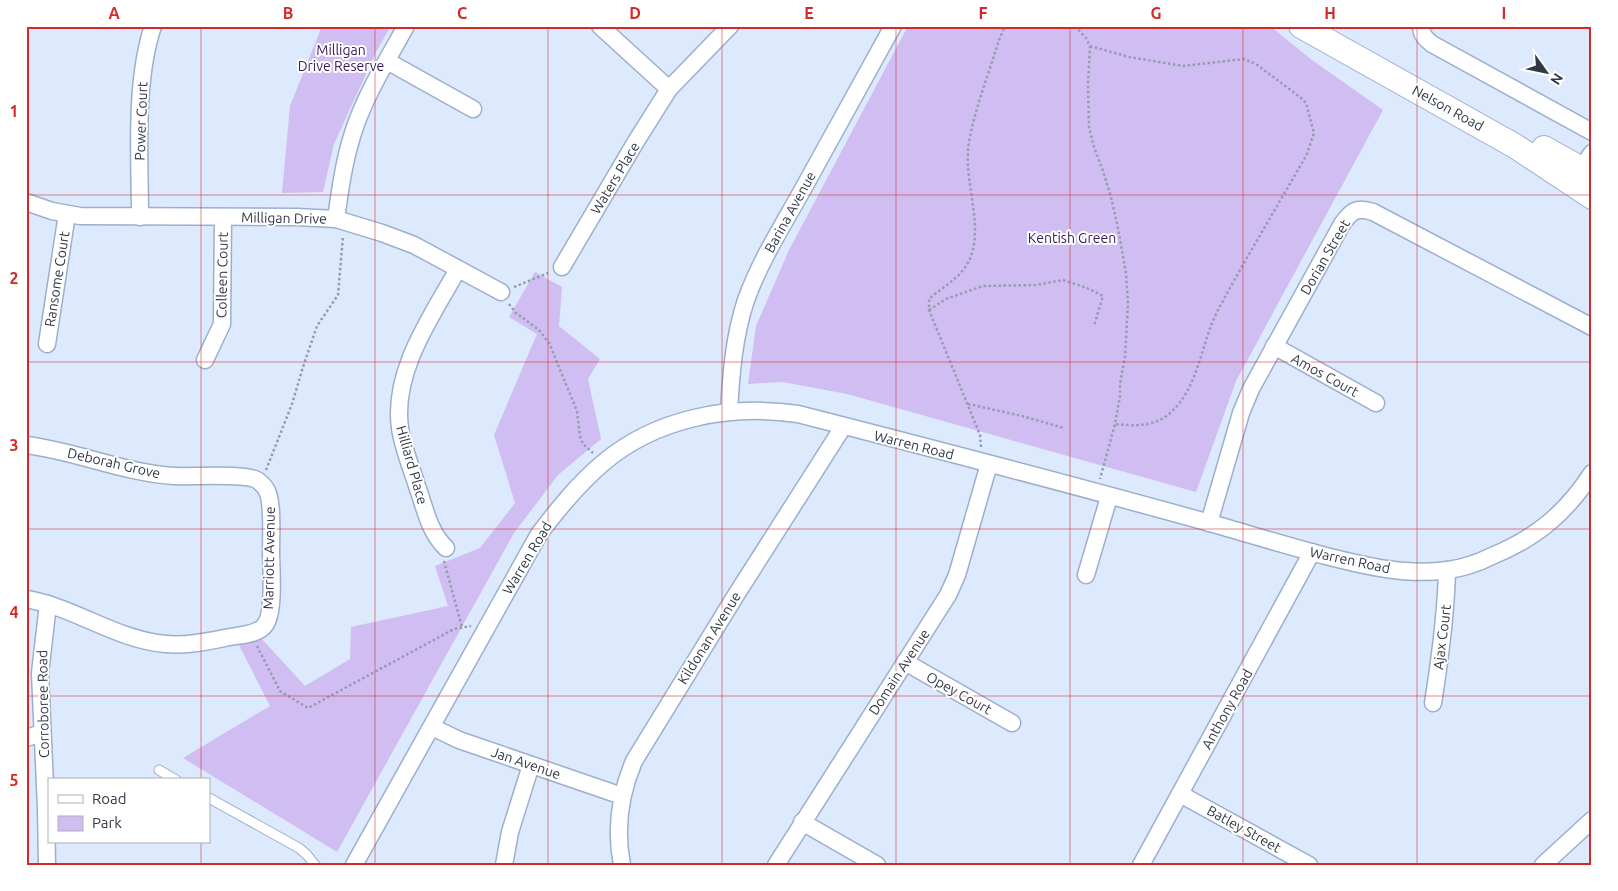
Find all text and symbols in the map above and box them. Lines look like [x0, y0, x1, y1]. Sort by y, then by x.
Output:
text: A [108, 4, 120, 22]
text: B [283, 4, 293, 22]
text: C [457, 4, 467, 22]
text: D [629, 4, 641, 22]
text: E [804, 4, 814, 22]
text: F [979, 4, 988, 22]
text: G [1150, 4, 1162, 22]
text: H [1324, 4, 1336, 22]
text: I [1502, 4, 1506, 22]
park label: Milligan Drive Reserve [298, 42, 384, 74]
north arrow [1520, 48, 1570, 98]
text: N [1547, 70, 1566, 88]
street label: Power Court [132, 81, 150, 161]
street label: Nelson Road [1410, 82, 1486, 134]
text: 1 [9, 102, 19, 120]
street label: Waters Place [587, 139, 643, 217]
street label: Barina Avenue [761, 169, 819, 255]
street label: Milligan Drive [241, 209, 327, 227]
street label: Dorian Street [1297, 216, 1353, 297]
street label: Ransome Court [42, 229, 73, 328]
park label: Kentish Green [1028, 230, 1116, 246]
street label: Colleen Court [213, 231, 231, 318]
text: 2 [9, 269, 19, 287]
street label: Amos Court [1289, 350, 1362, 400]
street label: Hilliard Place [393, 424, 431, 506]
street label: Warren Road [872, 427, 956, 463]
text: 3 [9, 436, 19, 454]
street label: Deborah Grove [66, 445, 162, 481]
street label: Marriott Avenue [260, 506, 278, 610]
street label: Warren Road [499, 519, 555, 597]
street label: Warren Road [1308, 544, 1392, 576]
street label: Kildonan Avenue [674, 589, 744, 687]
text: 4 [9, 603, 19, 621]
street label: Ajax Court [1430, 603, 1454, 671]
street label: Domain Avenue [865, 626, 933, 718]
street label: Corroboree Road [34, 650, 52, 758]
street label: Anthony Road [1198, 666, 1256, 752]
street label: Opey Court [924, 668, 995, 718]
street label: Jan Avenue [489, 744, 563, 782]
text: 5 [9, 771, 19, 789]
legend [48, 778, 210, 844]
text: Road [92, 790, 127, 807]
street label: Batley Street [1204, 802, 1284, 856]
text: Park [92, 814, 122, 831]

